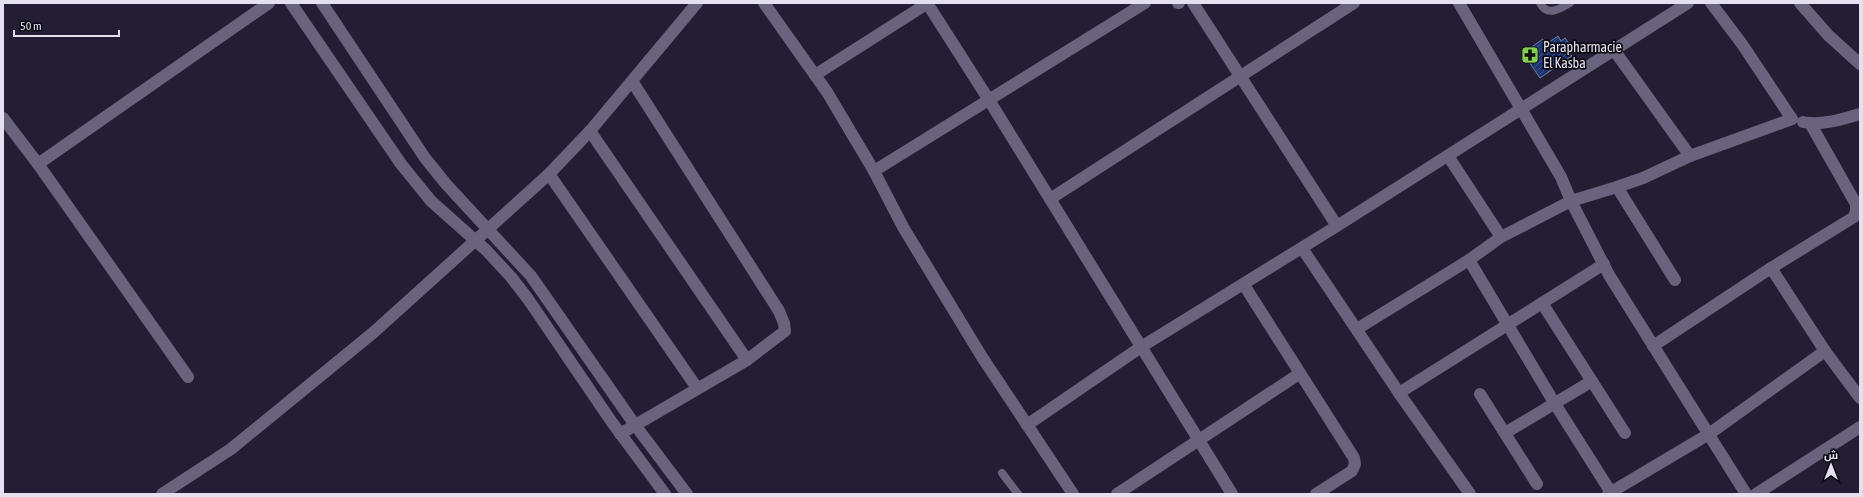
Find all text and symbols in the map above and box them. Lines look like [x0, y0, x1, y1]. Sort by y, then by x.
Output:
scale bar [14, 12, 119, 38]
text: 50 m [20, 19, 42, 33]
place label: Parapharmacie El Kasba [1543, 39, 1622, 71]
pharmacy icon: Parapharmacie El Kasba [1520, 45, 1540, 65]
north arrow [1811, 445, 1851, 485]
text: ش [1824, 449, 1838, 462]

